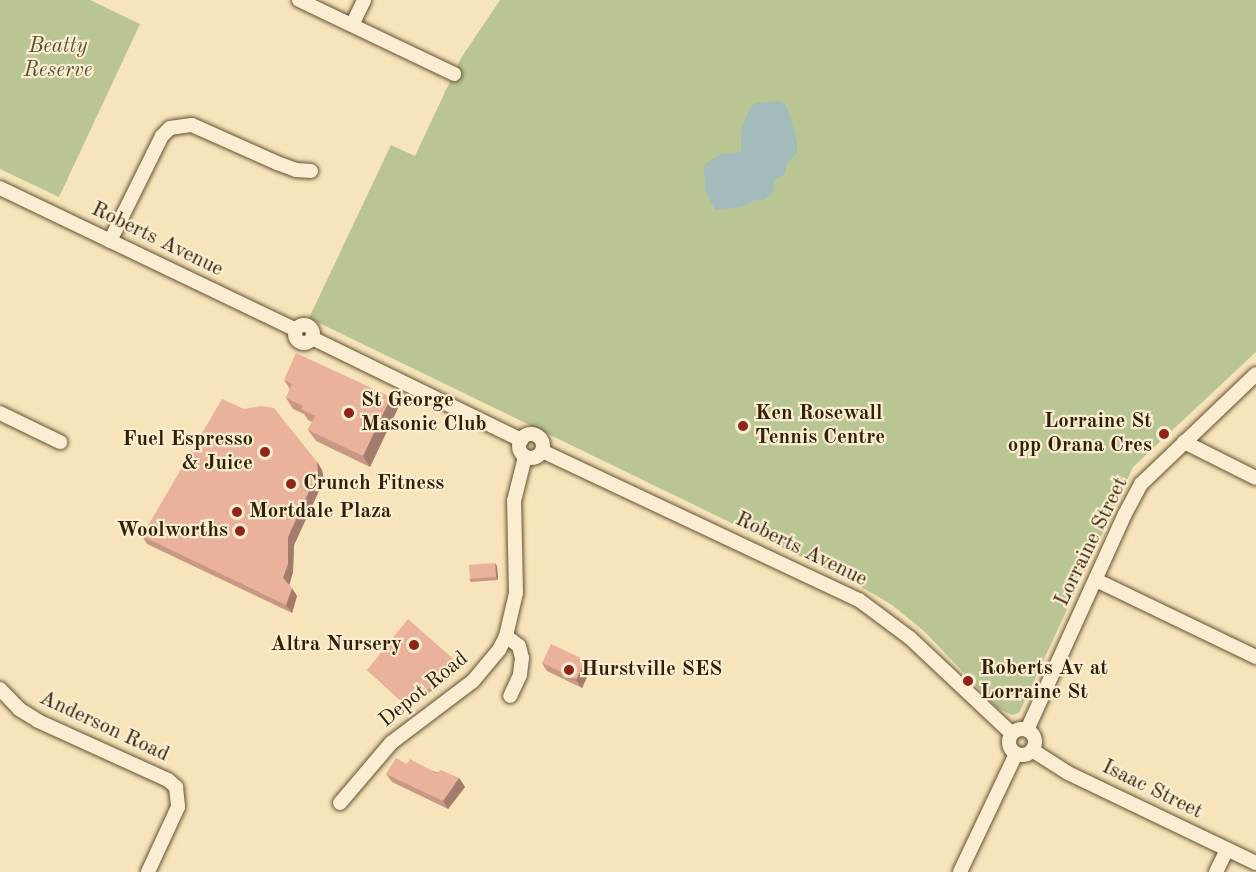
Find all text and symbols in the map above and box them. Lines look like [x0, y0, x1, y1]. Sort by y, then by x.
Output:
park label: Beatty Reserve [24, 34, 92, 84]
street label: Roberts Avenue [87, 197, 227, 283]
place label: St George Masonic Club [361, 388, 487, 438]
place label: Ken Rosewall Tennis Centre [755, 401, 885, 451]
marker: St George Masonic Club [342, 406, 356, 420]
place label: Lorraine St opp Orana Cres [1008, 409, 1152, 459]
marker: Ken Rosewall Tennis Centre [736, 419, 750, 433]
place label: Fuel Espresso & Juice [123, 427, 253, 477]
marker: Lorraine St opp Orana Cres [1157, 427, 1171, 441]
marker: Fuel Espresso & Juice [258, 445, 272, 459]
place label: Crunch Fitness [303, 471, 444, 497]
street label: Lorraine Street [1050, 473, 1134, 611]
marker: Crunch Fitness [284, 477, 298, 491]
place label: Mortdale Plaza [249, 499, 391, 525]
marker: Mortdale Plaza [230, 505, 244, 519]
street label: Roberts Avenue [731, 507, 871, 593]
place label: Woolworths [117, 518, 228, 544]
marker: Woolworths [233, 524, 247, 538]
place label: Altra Nursery [271, 632, 402, 658]
marker: Altra Nursery [407, 638, 421, 652]
street label: Depot Road [374, 646, 474, 734]
place label: Roberts Av at Lorraine St [980, 656, 1108, 706]
place label: Hurstville SES [581, 657, 722, 683]
marker: Hurstville SES [562, 663, 576, 677]
marker: Roberts Av at Lorraine St [961, 674, 975, 688]
street label: Anderson Road [35, 686, 173, 768]
street label: Isaac Street [1098, 755, 1206, 825]

